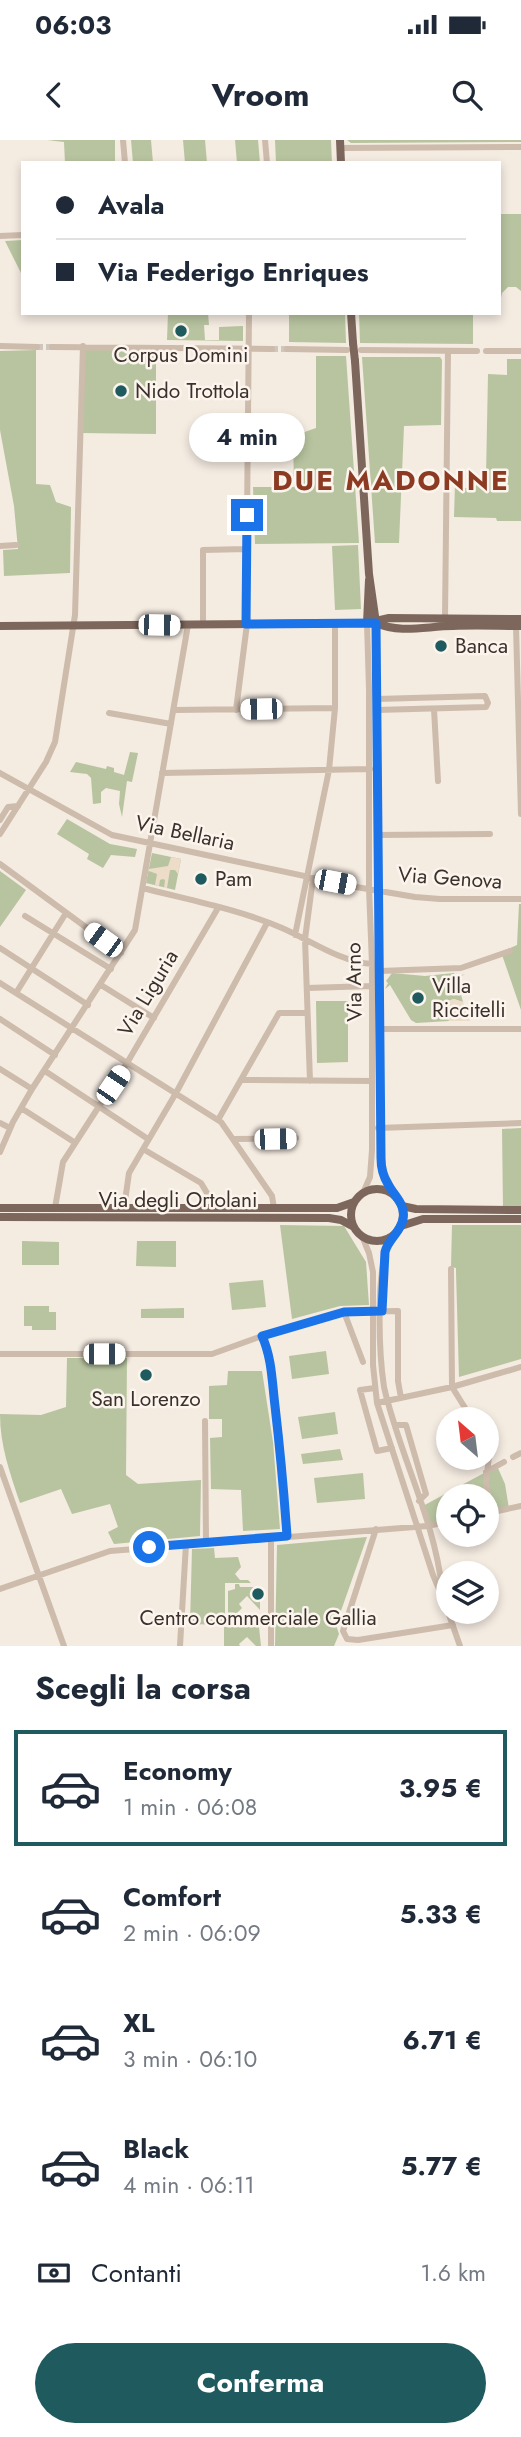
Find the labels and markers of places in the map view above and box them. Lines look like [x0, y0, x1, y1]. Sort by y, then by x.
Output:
marker: Corpus Domini [173, 323, 189, 339]
place label: Corpus Domini [114, 340, 248, 370]
place label: Nido Trottola [135, 376, 249, 406]
marker: Nido Trottola [113, 383, 129, 399]
place label: Banca [455, 631, 508, 661]
marker: Banca [433, 638, 449, 654]
place label: Pam [215, 864, 252, 894]
marker: Pam [193, 871, 209, 887]
place label: Villa Riccitelli [432, 971, 506, 1025]
marker: Villa Riccitelli [410, 990, 426, 1006]
marker: San Lorenzo [138, 1367, 154, 1383]
place label: San Lorenzo [91, 1384, 201, 1414]
marker: Centro commerciale Gallia [250, 1586, 266, 1602]
place label: Centro commerciale Gallia [139, 1603, 377, 1633]

